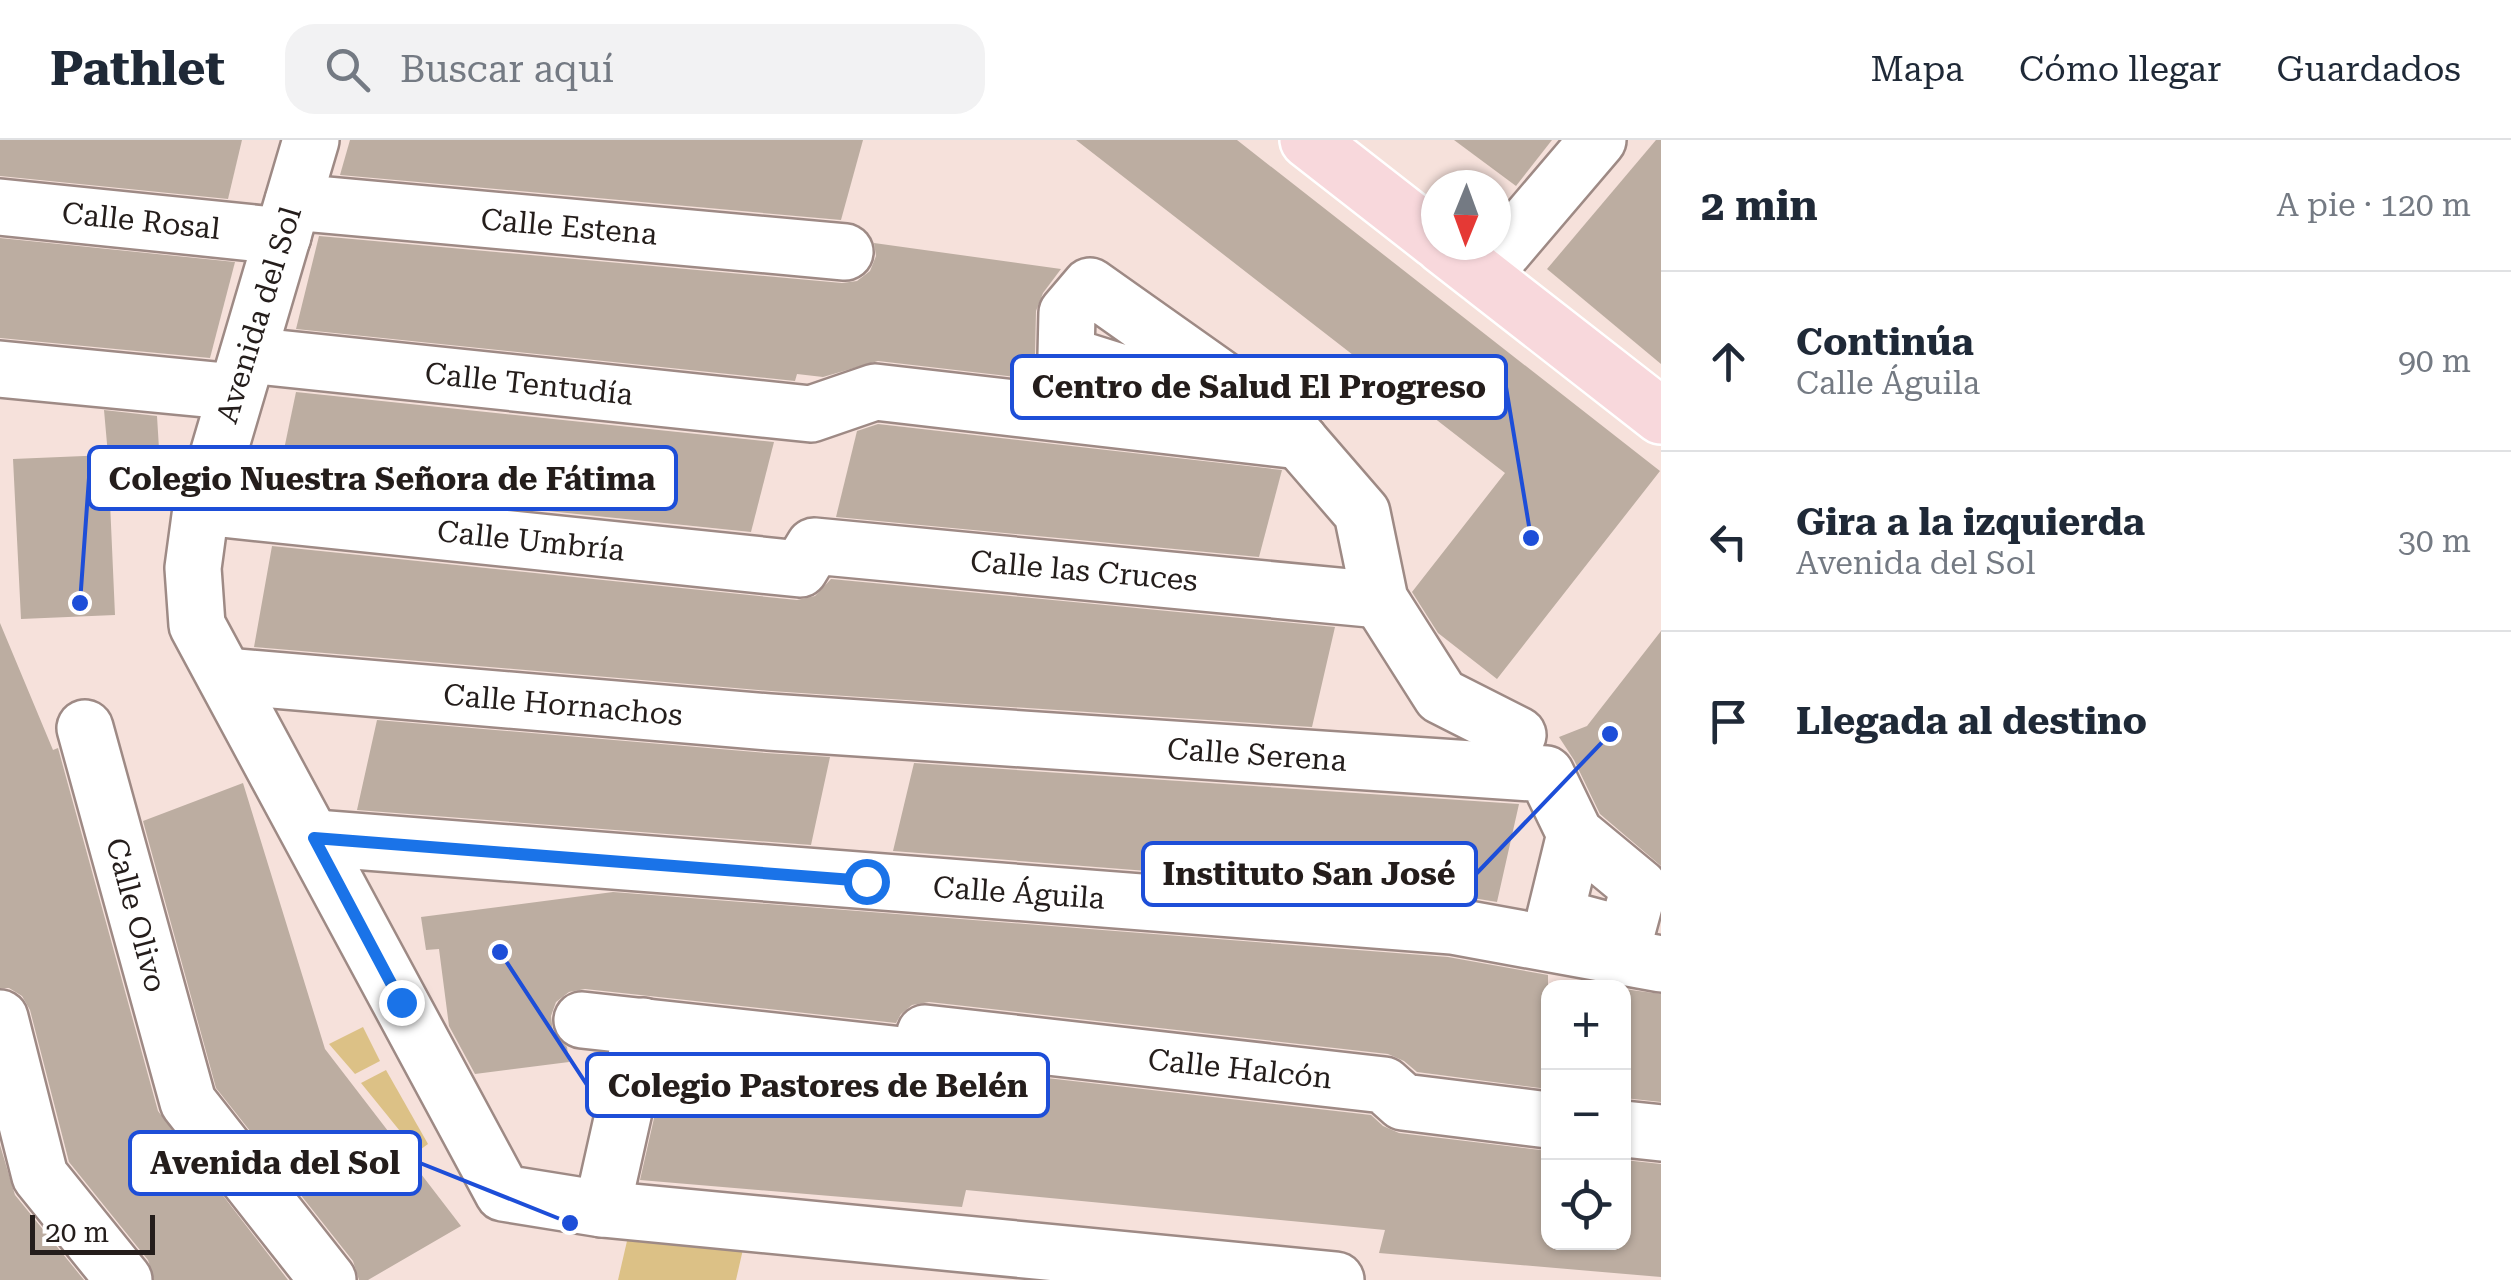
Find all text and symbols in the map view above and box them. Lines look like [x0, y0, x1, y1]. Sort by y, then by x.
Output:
search box [285, 24, 985, 114]
text: Pathlet [50, 41, 225, 97]
icon: search [320, 42, 375, 97]
text: Buscar aquí [400, 47, 614, 91]
text: Mapa [1871, 49, 1964, 90]
text: Cómo llegar [2019, 49, 2221, 90]
text: Guardados [2276, 49, 2461, 90]
north arrow [1421, 170, 1511, 260]
text: 2 min [1701, 181, 1818, 230]
text: A pie · 120 m [2277, 186, 2471, 224]
street label: Calle Rosal [60, 195, 222, 246]
street label: Calle Estena [479, 201, 659, 252]
street label: Avenida del Sol [209, 202, 308, 427]
text: Continúa [1796, 320, 1974, 364]
icon: ahead [1701, 334, 1756, 389]
text: 90 m [2398, 342, 2471, 380]
street label: Calle Tentudía [423, 355, 635, 412]
callout: Centro de Salud El Progreso [1012, 356, 1506, 418]
text: Calle Águila [1796, 364, 1980, 402]
text: Centro de Salud El Progreso [1032, 368, 1486, 406]
callout: Colegio Nuestra Señora de Fátima [89, 447, 676, 509]
text: Colegio Nuestra Señora de Fátima [108, 460, 656, 498]
text: Gira a la izquierda [1796, 500, 2145, 544]
street label: Calle Umbría [436, 513, 626, 568]
icon: left [1701, 514, 1756, 569]
text: 30 m [2398, 522, 2471, 560]
street label: Calle las Cruces [969, 543, 1199, 598]
text: Avenida del Sol [1796, 544, 2035, 582]
street label: Calle Hornachos [442, 677, 684, 732]
icon: arrive [1701, 694, 1756, 749]
text: Llegada al destino [1796, 699, 2147, 743]
street label: Calle Serena [1166, 731, 1348, 778]
street label: Calle Olivo [99, 834, 174, 996]
callout: Instituto San José [1143, 843, 1476, 905]
text: Instituto San José [1162, 855, 1456, 893]
route start [844, 859, 890, 905]
street label: Calle Águila [932, 868, 1106, 916]
route end [379, 980, 425, 1026]
map controls [1541, 980, 1631, 1250]
button: + [1541, 980, 1631, 1070]
street label: Calle Halcón [1146, 1041, 1334, 1096]
callout: Colegio Pastores de Belén [587, 1054, 1048, 1116]
text: Colegio Pastores de Belén [608, 1067, 1028, 1105]
button: − [1541, 1070, 1631, 1160]
callout: Avenida del Sol [130, 1132, 420, 1194]
text: Avenida del Sol [150, 1144, 400, 1182]
button: locate [1541, 1160, 1631, 1250]
scale bar [30, 1210, 155, 1254]
text: 20 m [45, 1216, 109, 1249]

